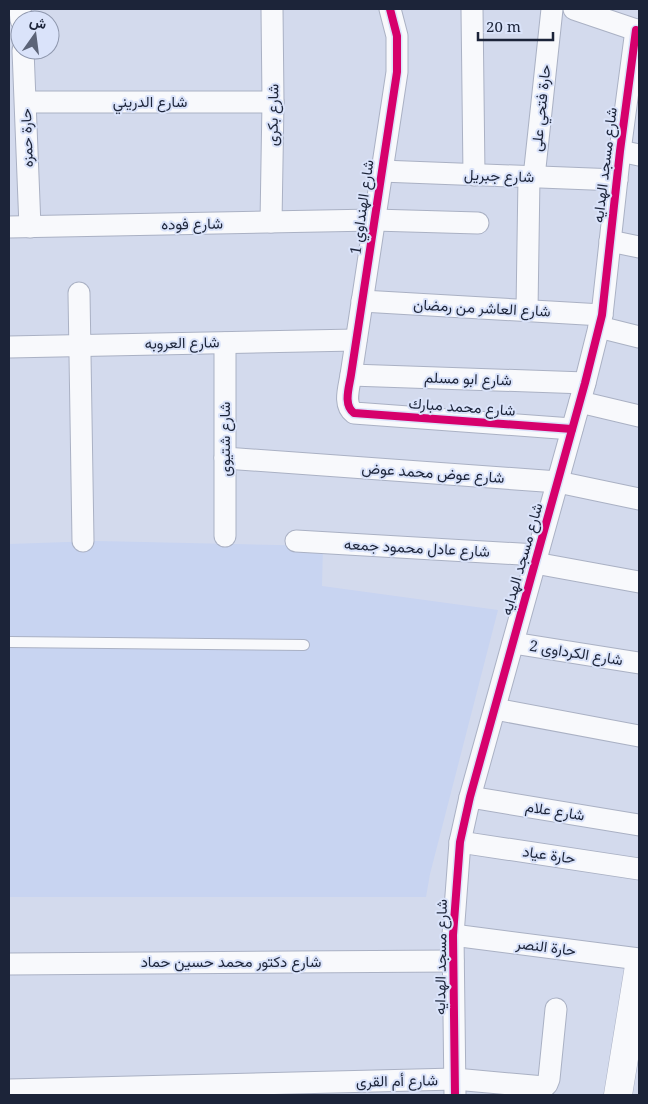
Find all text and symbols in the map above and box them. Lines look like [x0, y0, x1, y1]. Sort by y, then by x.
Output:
north arrow [10, 10, 60, 60]
scale bar [478, 10, 553, 42]
text: ش [28, 11, 49, 33]
text: 20 m [486, 16, 521, 36]
street label: حارة فتحي على [526, 63, 558, 153]
street label: شارع بكرى [261, 83, 285, 146]
street label: شارع الدريني [113, 91, 187, 115]
street label: شارع مسجد الهدايه [587, 106, 623, 224]
street label: حارة حمزه [15, 108, 37, 168]
street label: شارع الهنداوي 1 [344, 158, 382, 256]
street label: شارع جبريل [463, 164, 535, 188]
street label: شارع فوده [161, 212, 223, 236]
street label: شارع العاشر من رمضان [413, 293, 551, 323]
street label: شارع العروبه [144, 331, 220, 355]
street label: شارع ابو مسلم [424, 366, 512, 392]
street label: شارع محمد مبارك [408, 392, 516, 422]
street label: شارع شتيوى [214, 401, 236, 476]
street label: شارع عوض محمد عوض [361, 457, 505, 489]
street label: شارع مسجد الهدايه [495, 500, 549, 618]
street label: شارع عادل محمود جمعه [343, 533, 491, 563]
street label: شارع الكرداوى 2 [528, 635, 624, 671]
street label: شارع علام [524, 795, 586, 827]
street label: حارة عياد [521, 840, 577, 868]
street label: شارع مسجد الهدايه [429, 899, 453, 1015]
street label: حارة النصر [514, 932, 577, 960]
street label: شارع دكتور محمد حسين حماد [141, 951, 321, 973]
street label: شارع أم القرى [356, 1069, 438, 1093]

